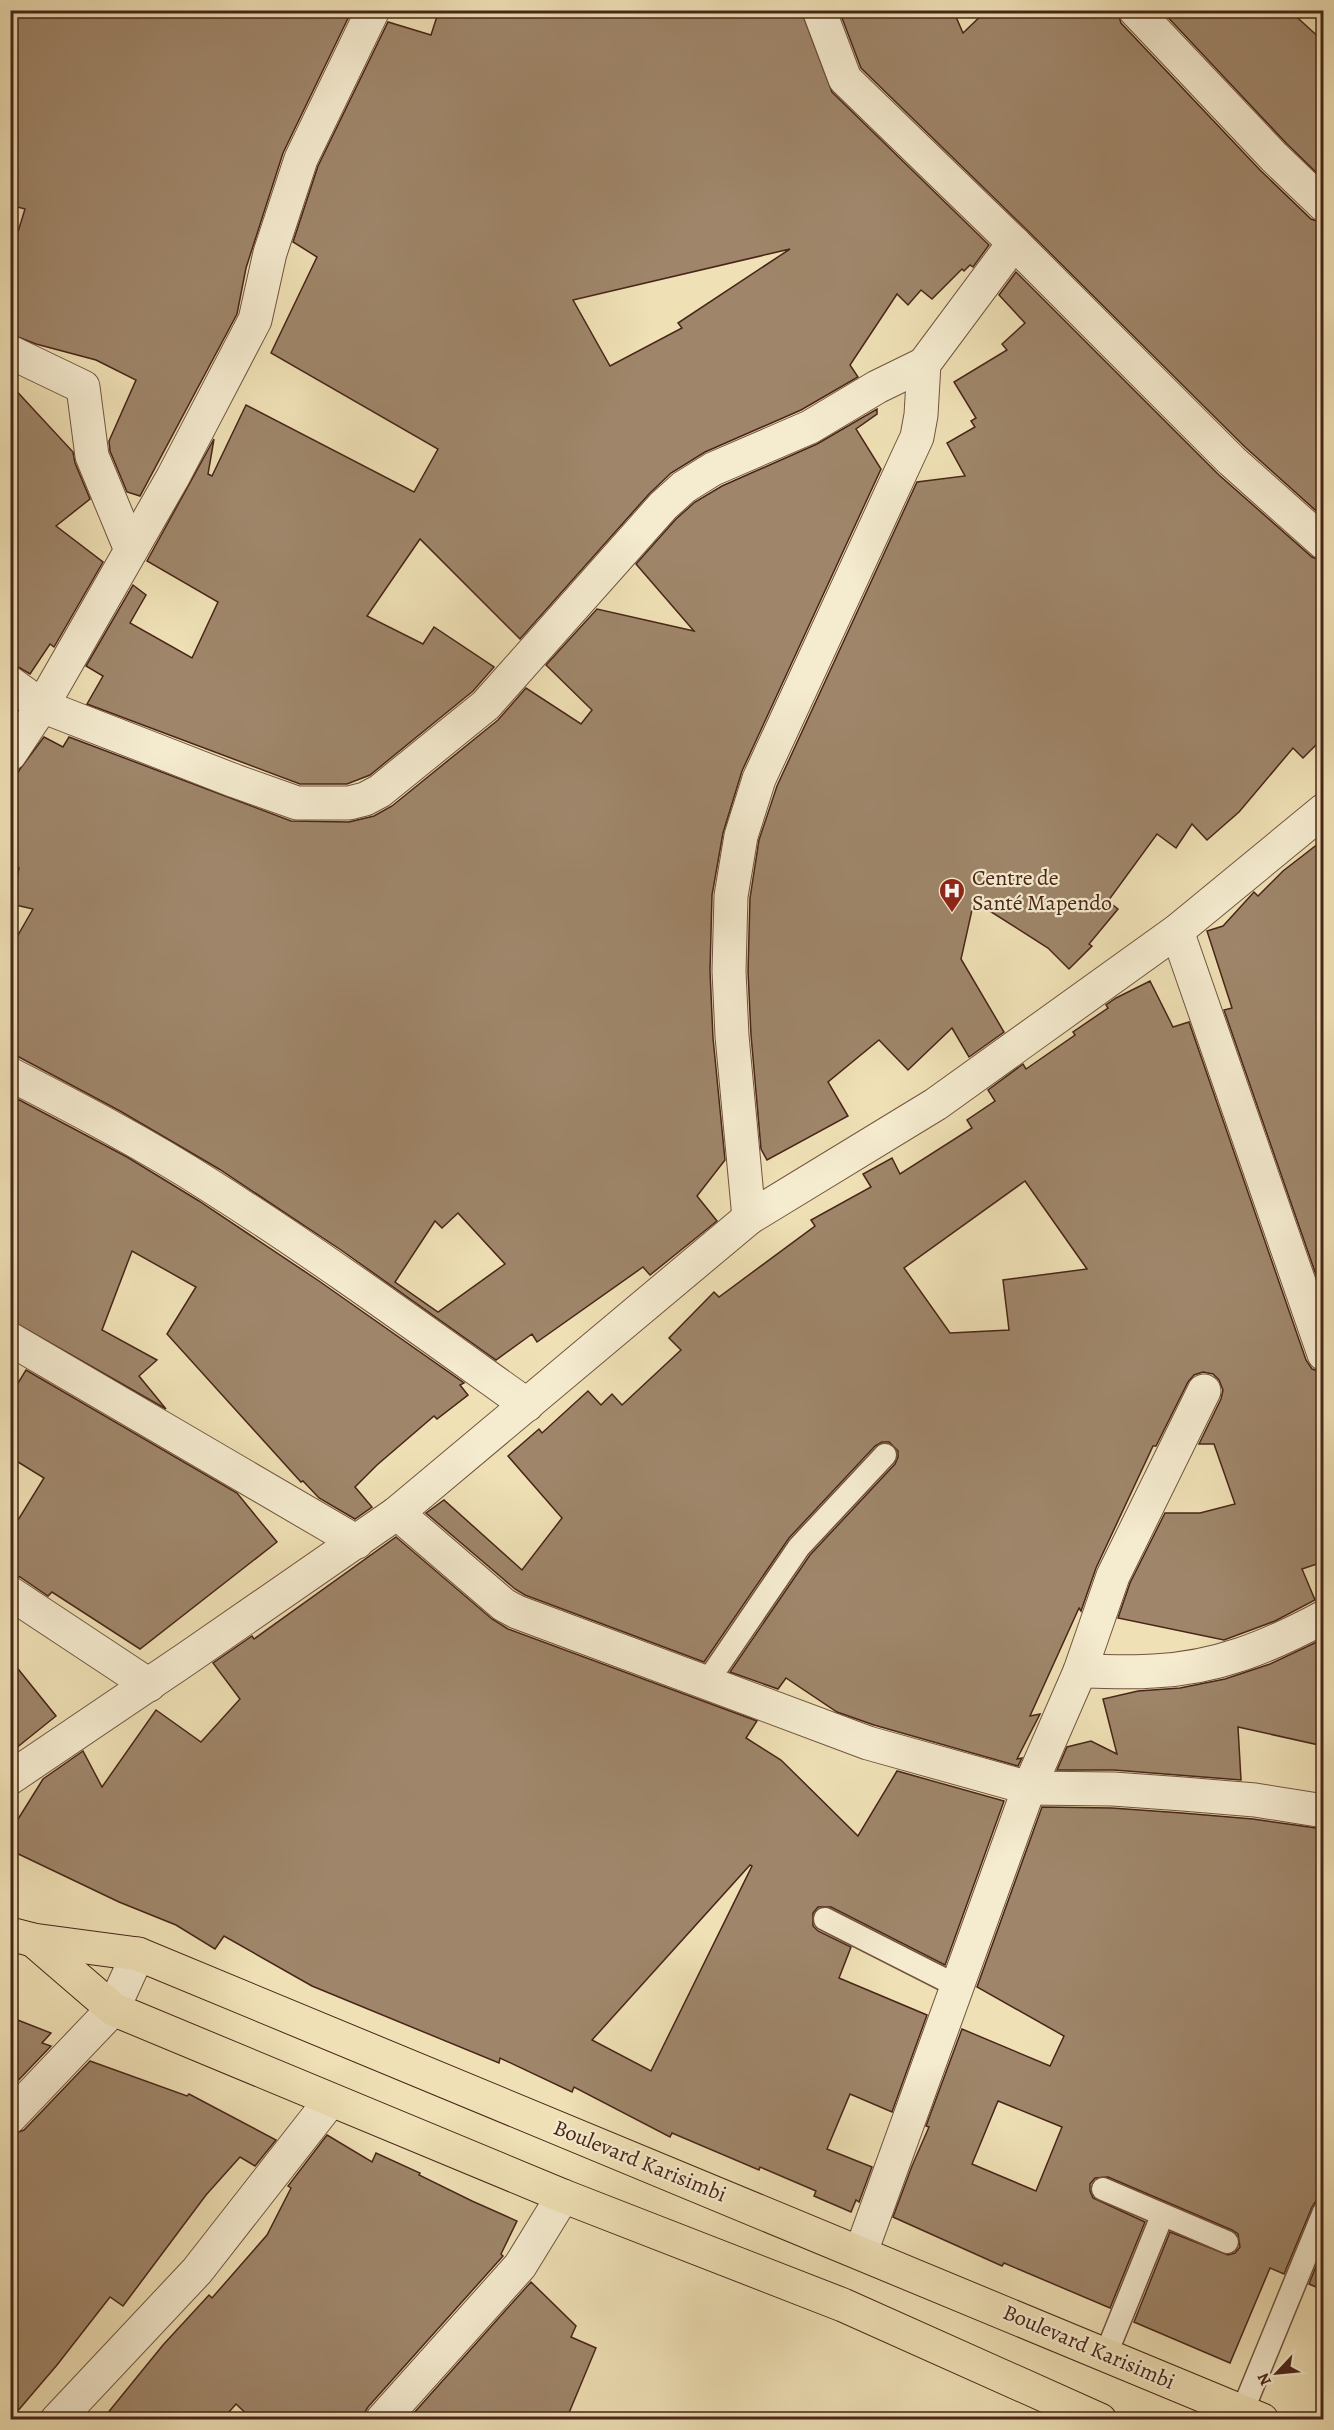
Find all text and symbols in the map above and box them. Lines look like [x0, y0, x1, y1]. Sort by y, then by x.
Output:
place label: Centre de Santé Mapendo [972, 863, 1112, 918]
hospital icon: Centre de Santé Mapendo [937, 876, 967, 914]
street label: Boulevard Karisimbi [549, 2113, 731, 2209]
street label: Boulevard Karisimbi [998, 2297, 1180, 2397]
north arrow [1247, 2343, 1307, 2403]
text: N [1252, 2369, 1277, 2389]

